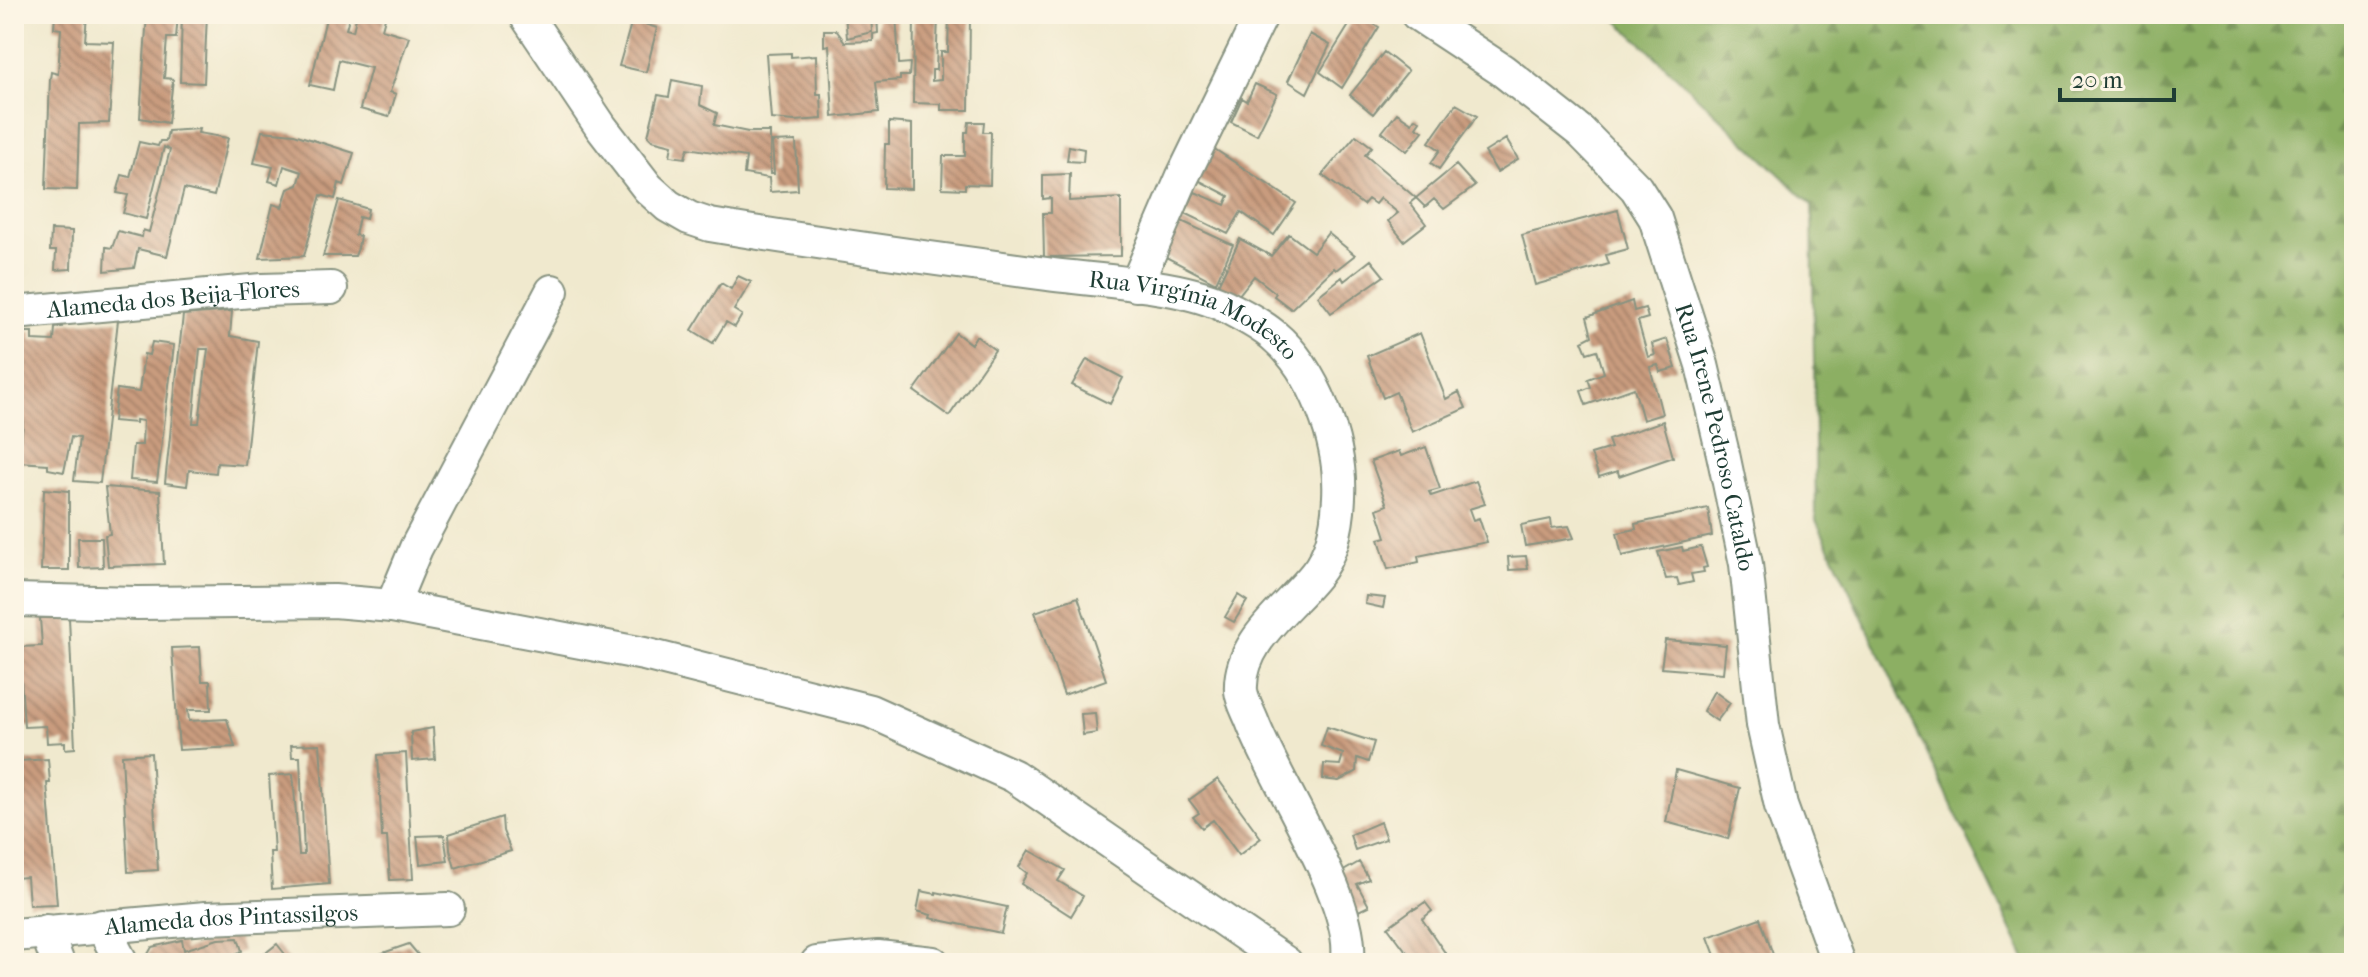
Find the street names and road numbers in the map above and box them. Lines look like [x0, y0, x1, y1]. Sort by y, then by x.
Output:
street label: Rua Virgínia Modesto [1087, 265, 1304, 366]
street label: Alameda dos Beija-Flores [45, 275, 301, 324]
street label: Rua Irene Pedroso Cataldo [1669, 300, 1761, 573]
street label: Alameda dos Pintassilgos [102, 898, 359, 941]

